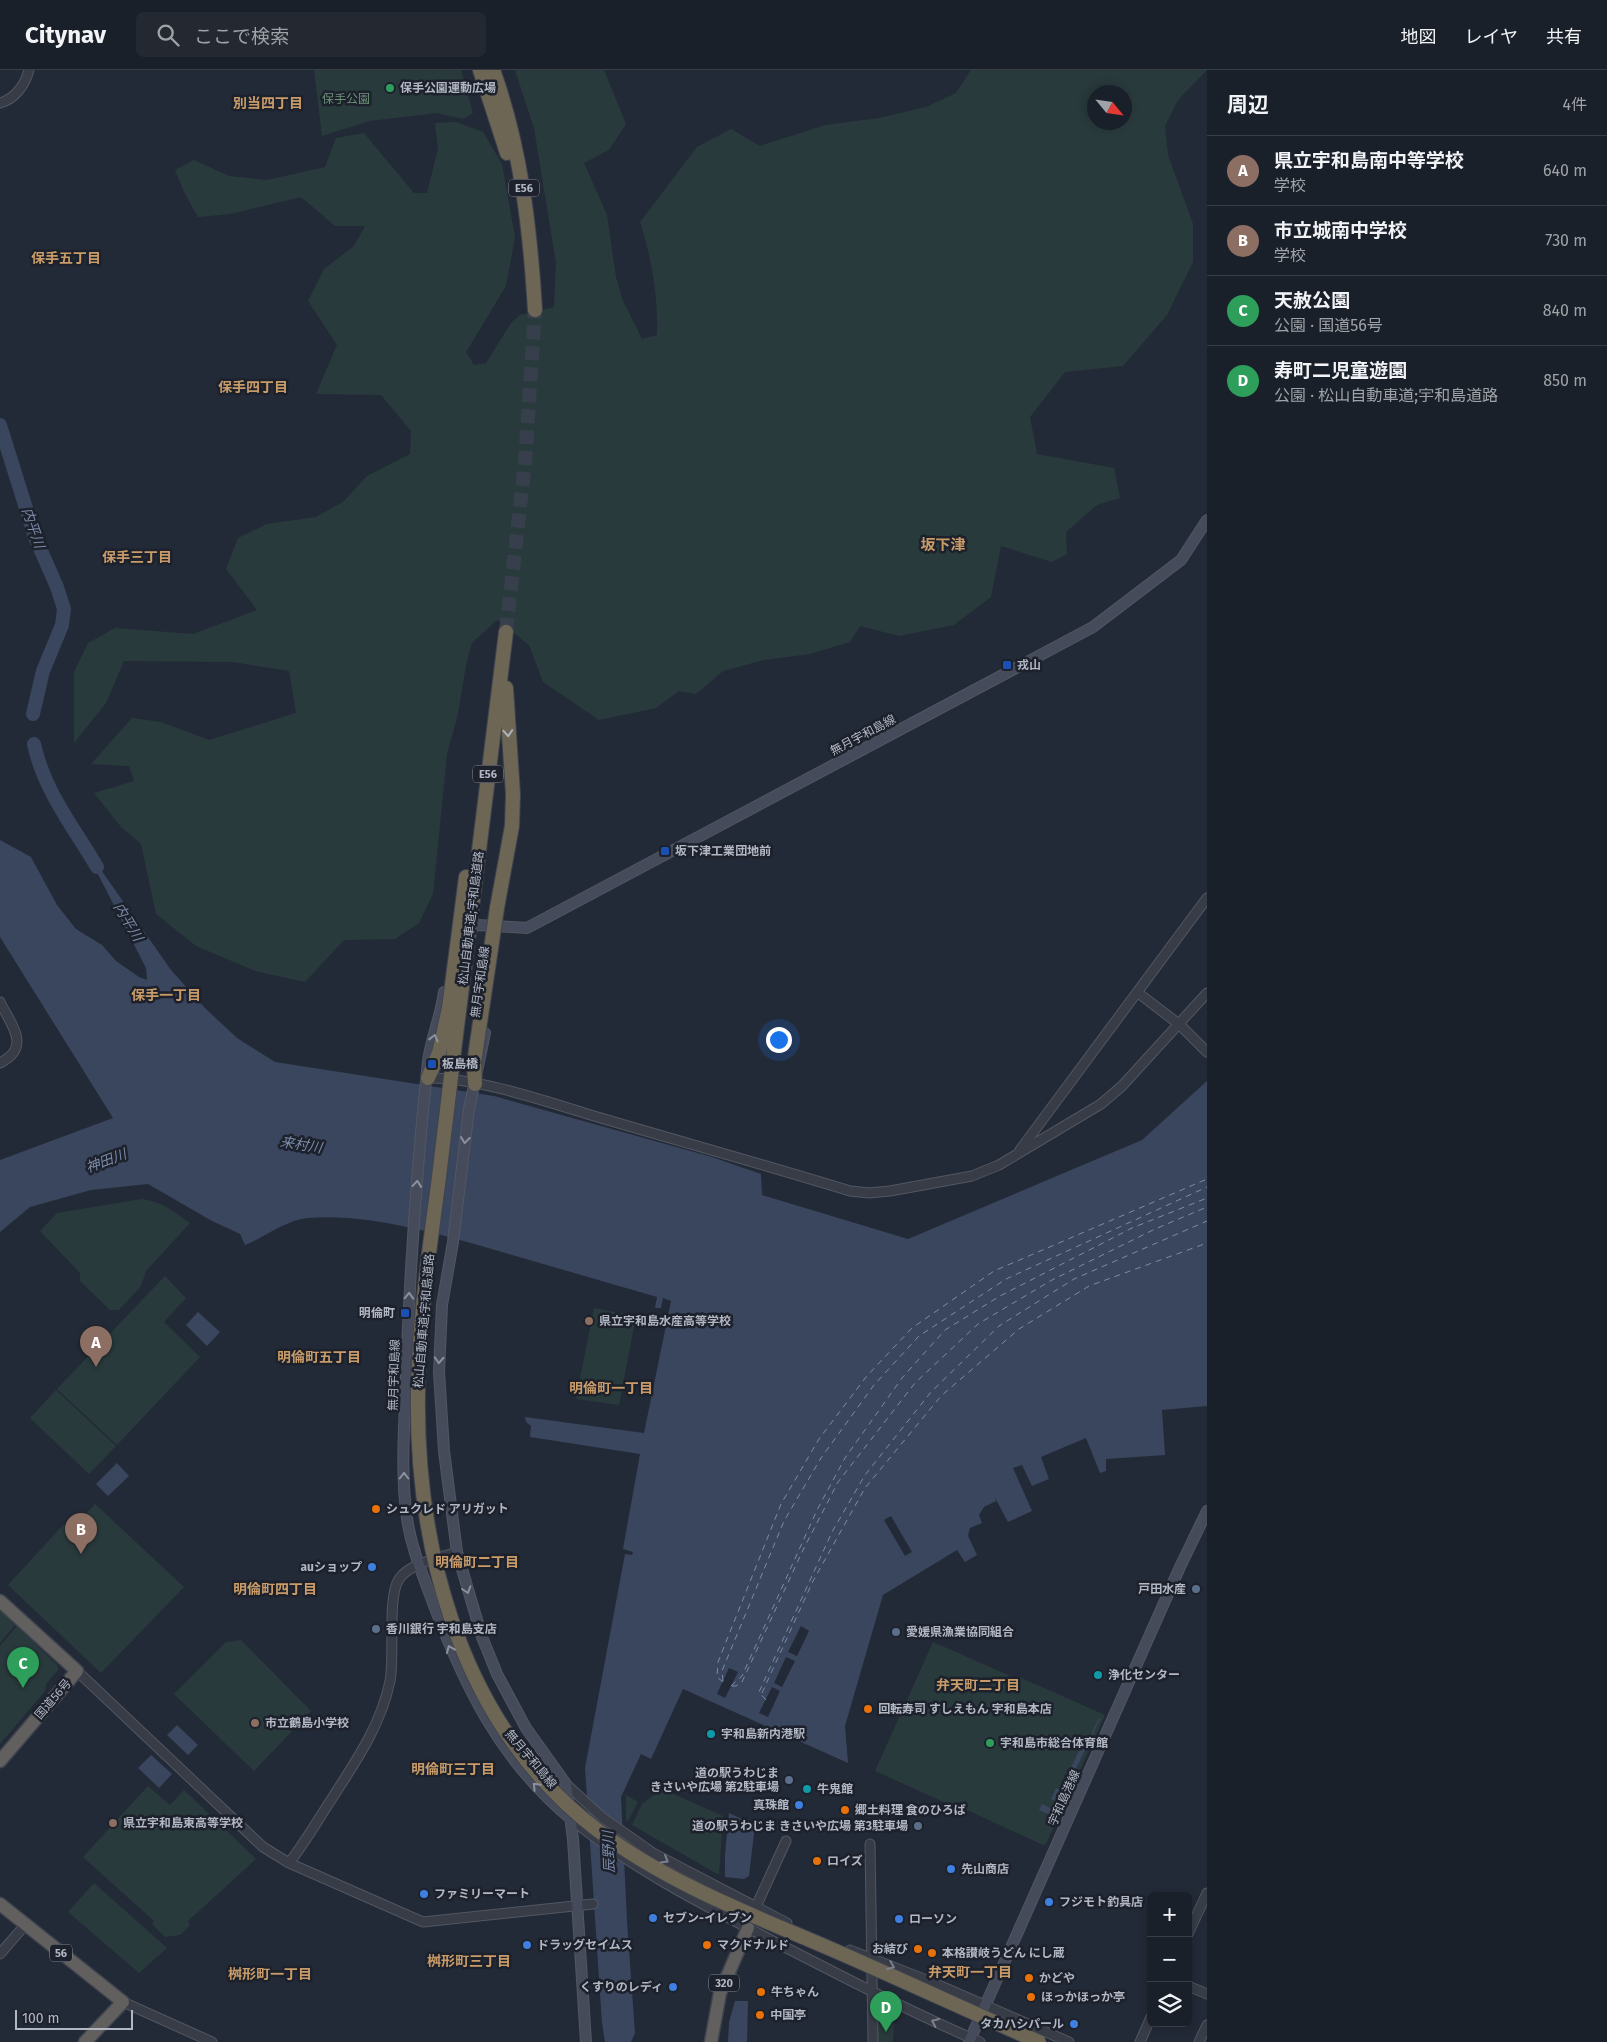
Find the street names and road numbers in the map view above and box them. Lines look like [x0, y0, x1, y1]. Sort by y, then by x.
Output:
road number: E56 [509, 180, 539, 196]
street label: 無月宇和島線 [828, 712, 898, 758]
road number: E56 [473, 766, 503, 782]
street label: 松山自動車道;宇和島道路 [456, 850, 486, 986]
street label: 無月宇和島線 [468, 945, 492, 1019]
street label: 松山自動車道;宇和島道路 [411, 1253, 437, 1389]
street label: 無月宇和島線 [386, 1339, 402, 1411]
street label: 国道56号 [32, 1676, 74, 1722]
street label: 無月宇和島線 [502, 1727, 560, 1791]
street label: 宇和島港線 [1045, 1768, 1083, 1828]
road number: 56 [50, 1945, 72, 1962]
road number: 320 [709, 1975, 739, 1992]

